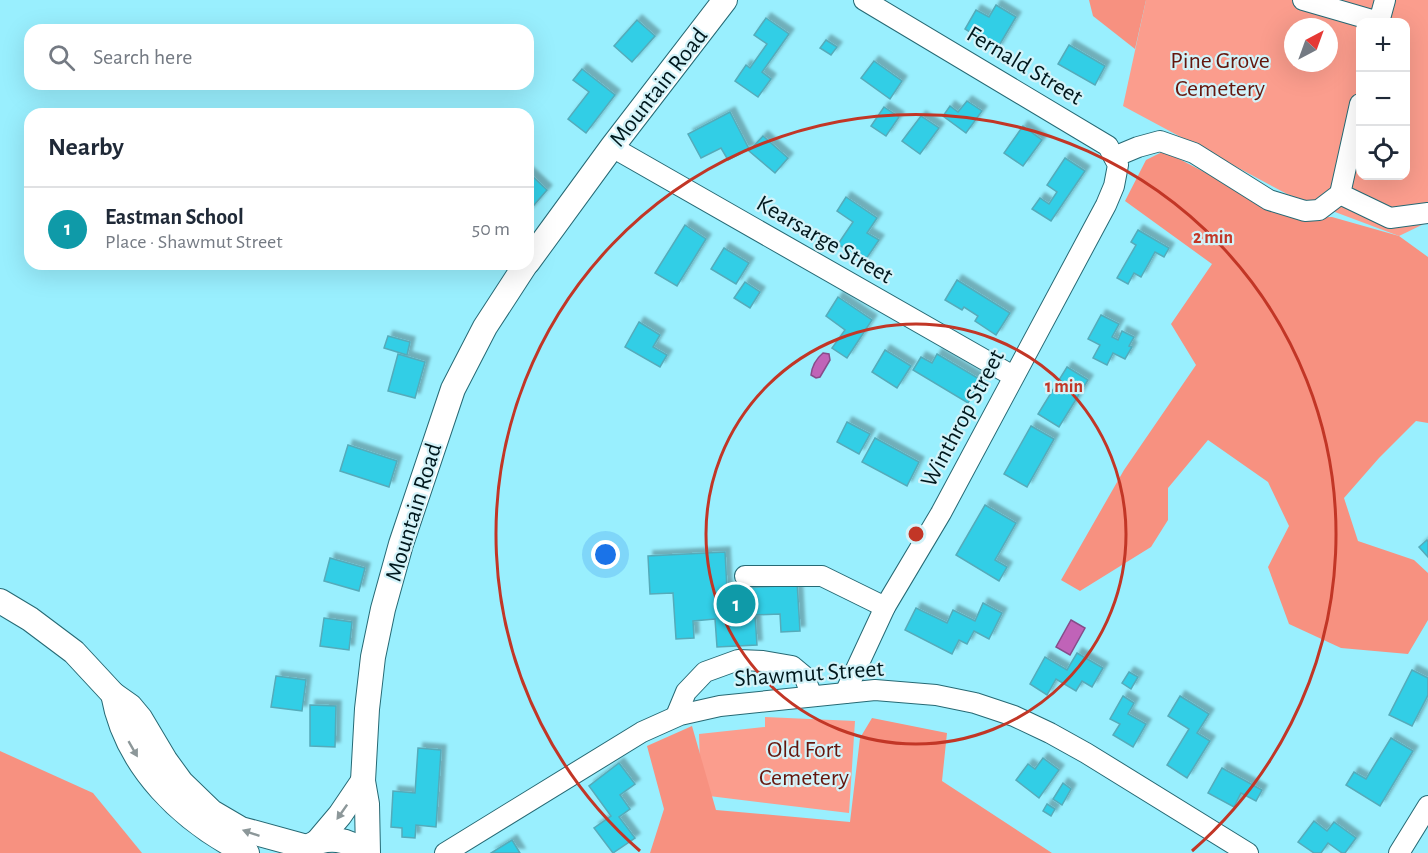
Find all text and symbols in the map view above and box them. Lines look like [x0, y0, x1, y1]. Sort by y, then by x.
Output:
north arrow [1284, 18, 1338, 72]
map controls [1356, 18, 1410, 180]
button: + [1356, 18, 1410, 72]
street label: Fernald Street [962, 22, 1087, 110]
search box [24, 24, 534, 90]
street label: Mountain Road [605, 24, 712, 151]
icon: search [45, 41, 78, 74]
text: Search here [93, 46, 192, 68]
park label: Pine Grove Cemetery [1170, 49, 1270, 101]
button: − [1356, 72, 1410, 126]
button: locate [1356, 126, 1410, 180]
text: Nearby [48, 134, 124, 160]
street label: Kearsarge Street [752, 191, 897, 289]
text: Eastman School [105, 206, 244, 228]
text: 1 [64, 219, 71, 239]
text: 50 m [472, 219, 510, 239]
text: 2 min [1193, 229, 1233, 247]
text: Place · Shawmut Street [105, 232, 283, 252]
street label: Winthrop Street [917, 346, 1009, 491]
text: 1 min [1045, 378, 1083, 396]
street label: Mountain Road [382, 440, 446, 584]
centre of rings [906, 524, 926, 544]
your location [591, 540, 620, 569]
pin: 1 [716, 582, 756, 626]
street label: Shawmut Street [733, 657, 885, 691]
park label: Old Fort Cemetery [759, 738, 849, 790]
one-way arrow [127, 741, 138, 757]
one-way arrow [336, 804, 348, 820]
one-way arrow [242, 827, 260, 837]

